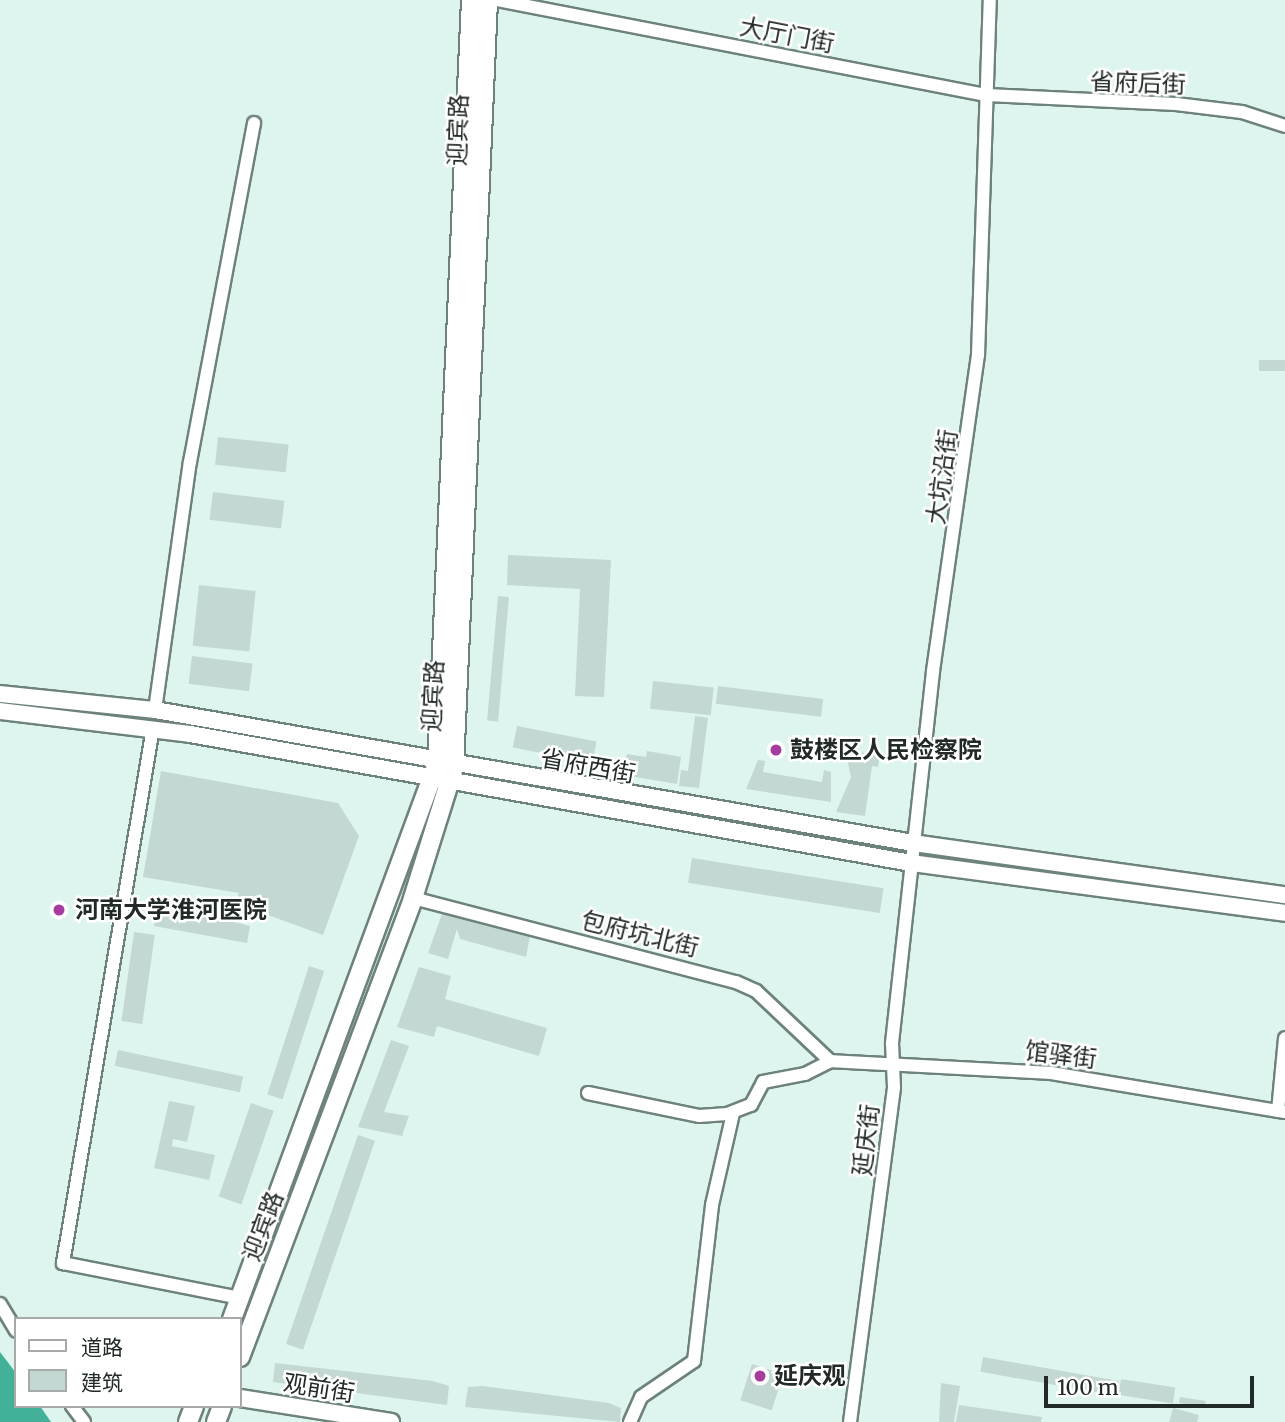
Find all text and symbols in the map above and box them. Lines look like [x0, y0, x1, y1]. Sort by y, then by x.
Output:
street label: 大厅门街 [737, 12, 837, 58]
street label: 省府后街 [1090, 67, 1186, 99]
street label: 迎宾路 [442, 94, 474, 166]
street label: 大坑沿街 [921, 427, 963, 527]
street label: 迎宾路 [417, 659, 449, 733]
place label: 鼓楼区人民检察院 [790, 736, 982, 764]
marker: 鼓楼区人民检察院 [768, 742, 784, 758]
street label: 省府西街 [538, 743, 638, 789]
place label: 河南大学淮河医院 [75, 896, 267, 924]
marker: 河南大学淮河医院 [49, 900, 69, 920]
street label: 包府坑北街 [578, 906, 702, 962]
street label: 馆驿街 [1024, 1036, 1098, 1074]
street label: 延庆街 [847, 1103, 885, 1177]
street label: 迎宾路 [237, 1187, 289, 1265]
legend [14, 1317, 242, 1408]
text: 道路 [81, 1334, 123, 1361]
place label: 延庆观 [774, 1362, 846, 1390]
scale bar [1047, 1362, 1257, 1406]
street label: 观前街 [281, 1368, 357, 1408]
marker: 延庆观 [752, 1368, 768, 1384]
text: 建筑 [81, 1369, 123, 1396]
text: 100 m [1057, 1374, 1119, 1401]

